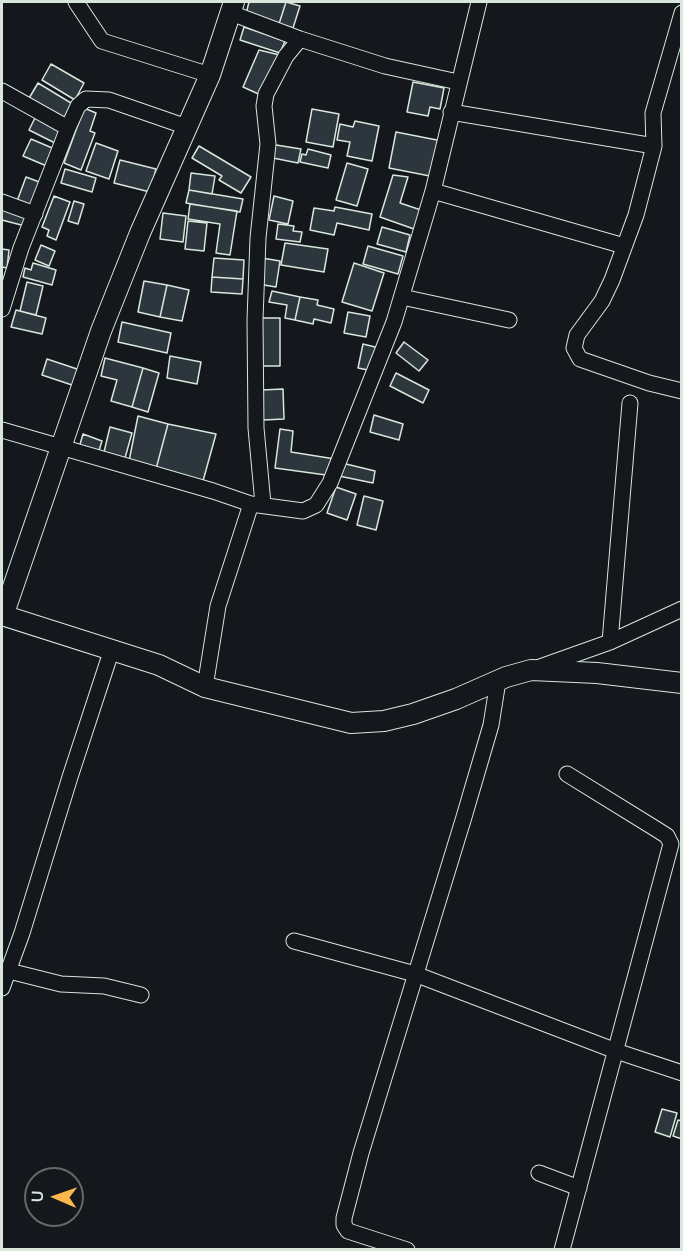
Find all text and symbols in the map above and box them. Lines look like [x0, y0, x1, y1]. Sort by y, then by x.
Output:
north arrow [24, 1167, 84, 1227]
text: U [27, 1190, 49, 1203]

